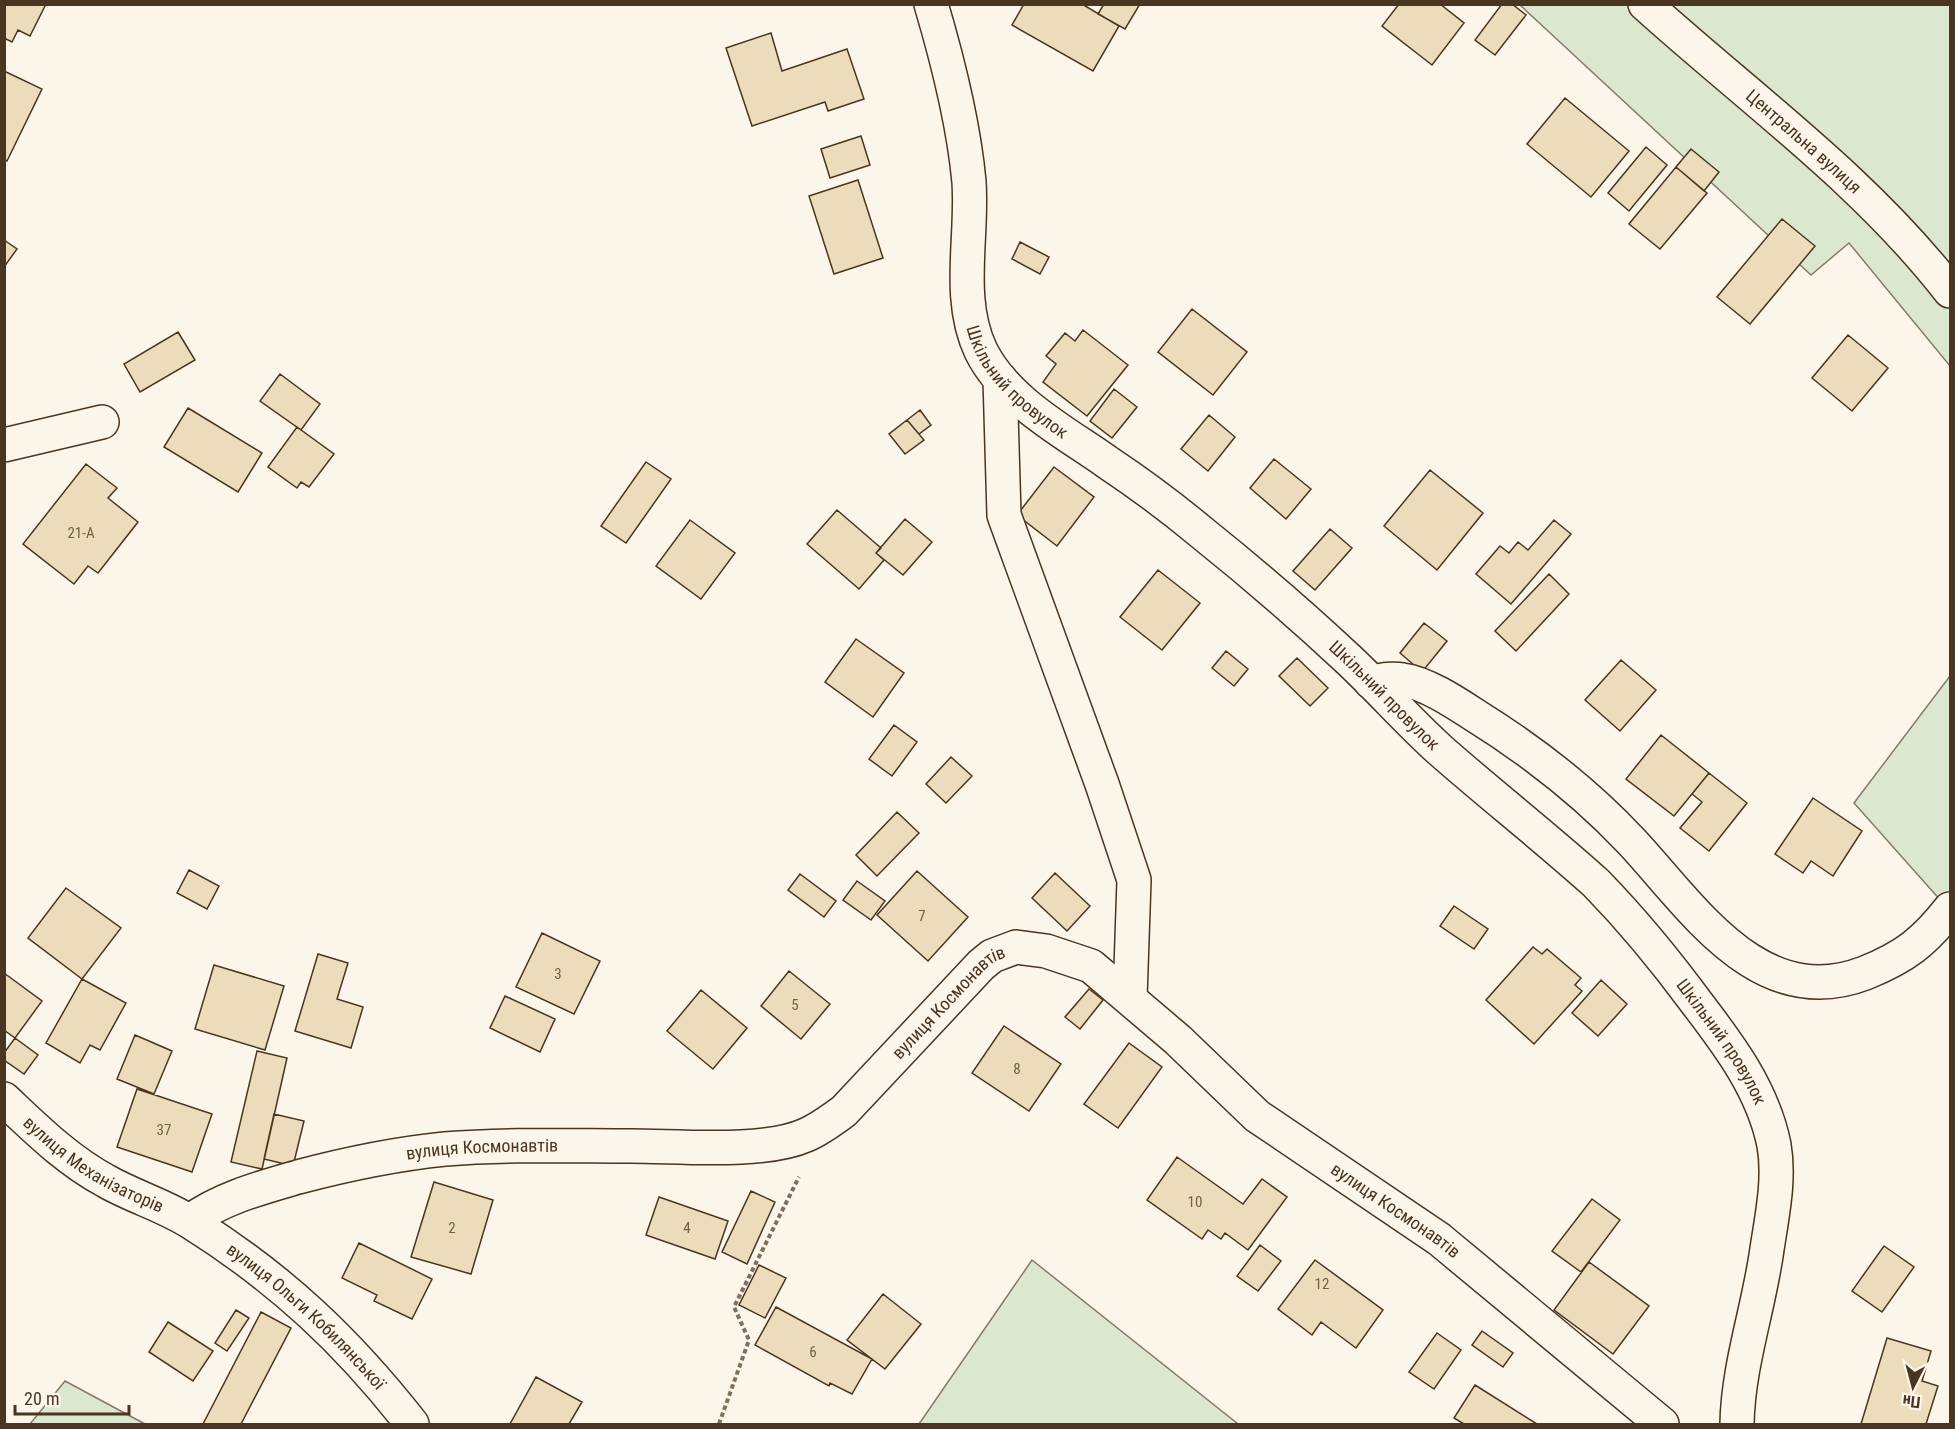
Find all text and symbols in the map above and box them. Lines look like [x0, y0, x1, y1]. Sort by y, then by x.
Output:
street label: Центральна вулиця [1742, 85, 1866, 198]
street label: Шкільний провулок [962, 323, 1072, 443]
house number: 21-А [67, 524, 95, 542]
street label: Шкільний провулок [1325, 636, 1444, 755]
house number: 7 [918, 907, 926, 925]
street label: вулиця Космонавтів [887, 941, 1008, 1063]
house number: 3 [554, 965, 562, 983]
street label: Шкільний провулок [1672, 974, 1771, 1108]
house number: 5 [791, 996, 799, 1014]
house number: 8 [1013, 1060, 1021, 1078]
street label: вулиця Механізаторів [19, 1112, 167, 1216]
house number: 37 [157, 1121, 171, 1139]
street label: вулиця Космонавтів [404, 1135, 558, 1164]
street label: вулиця Космонавтів [1327, 1158, 1465, 1262]
house number: 10 [1188, 1193, 1202, 1211]
house number: 2 [448, 1219, 456, 1237]
house number: 4 [683, 1219, 691, 1237]
street label: вулиця Ольги Кобилянської [223, 1238, 391, 1394]
house number: 12 [1315, 1275, 1329, 1293]
house number: 6 [809, 1343, 817, 1361]
north arrow [1883, 1357, 1943, 1417]
scale bar [15, 1378, 129, 1416]
text: 20 m [24, 1388, 59, 1409]
text: Пн [1902, 1391, 1921, 1412]

